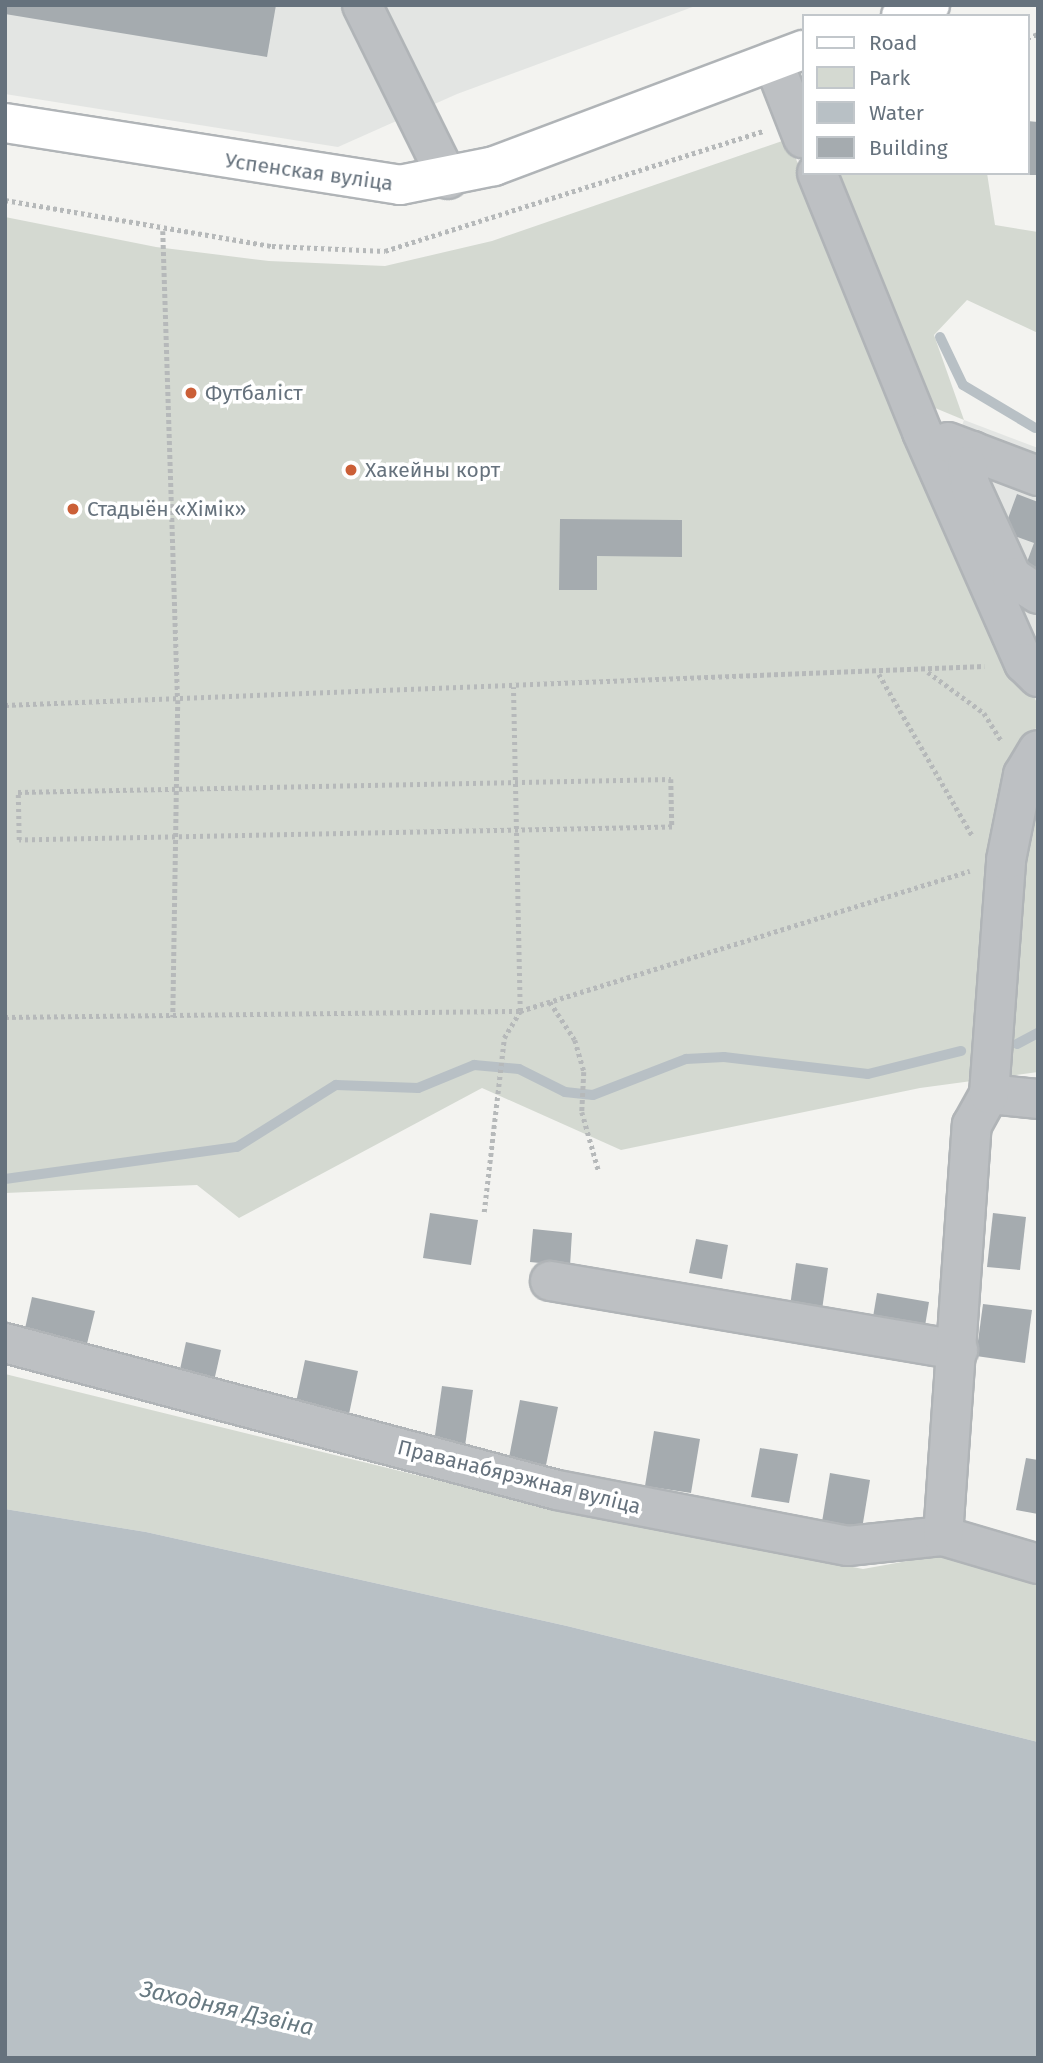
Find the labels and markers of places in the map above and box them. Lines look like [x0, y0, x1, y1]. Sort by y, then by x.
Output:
place label: Футбаліст [205, 380, 303, 406]
marker: Футбаліст [183, 385, 199, 401]
place label: Хакейны корт [365, 457, 500, 483]
marker: Хакейны корт [343, 462, 359, 478]
place label: Стадыён «Хімік» [87, 496, 246, 522]
marker: Стадыён «Хімік» [65, 501, 81, 517]

